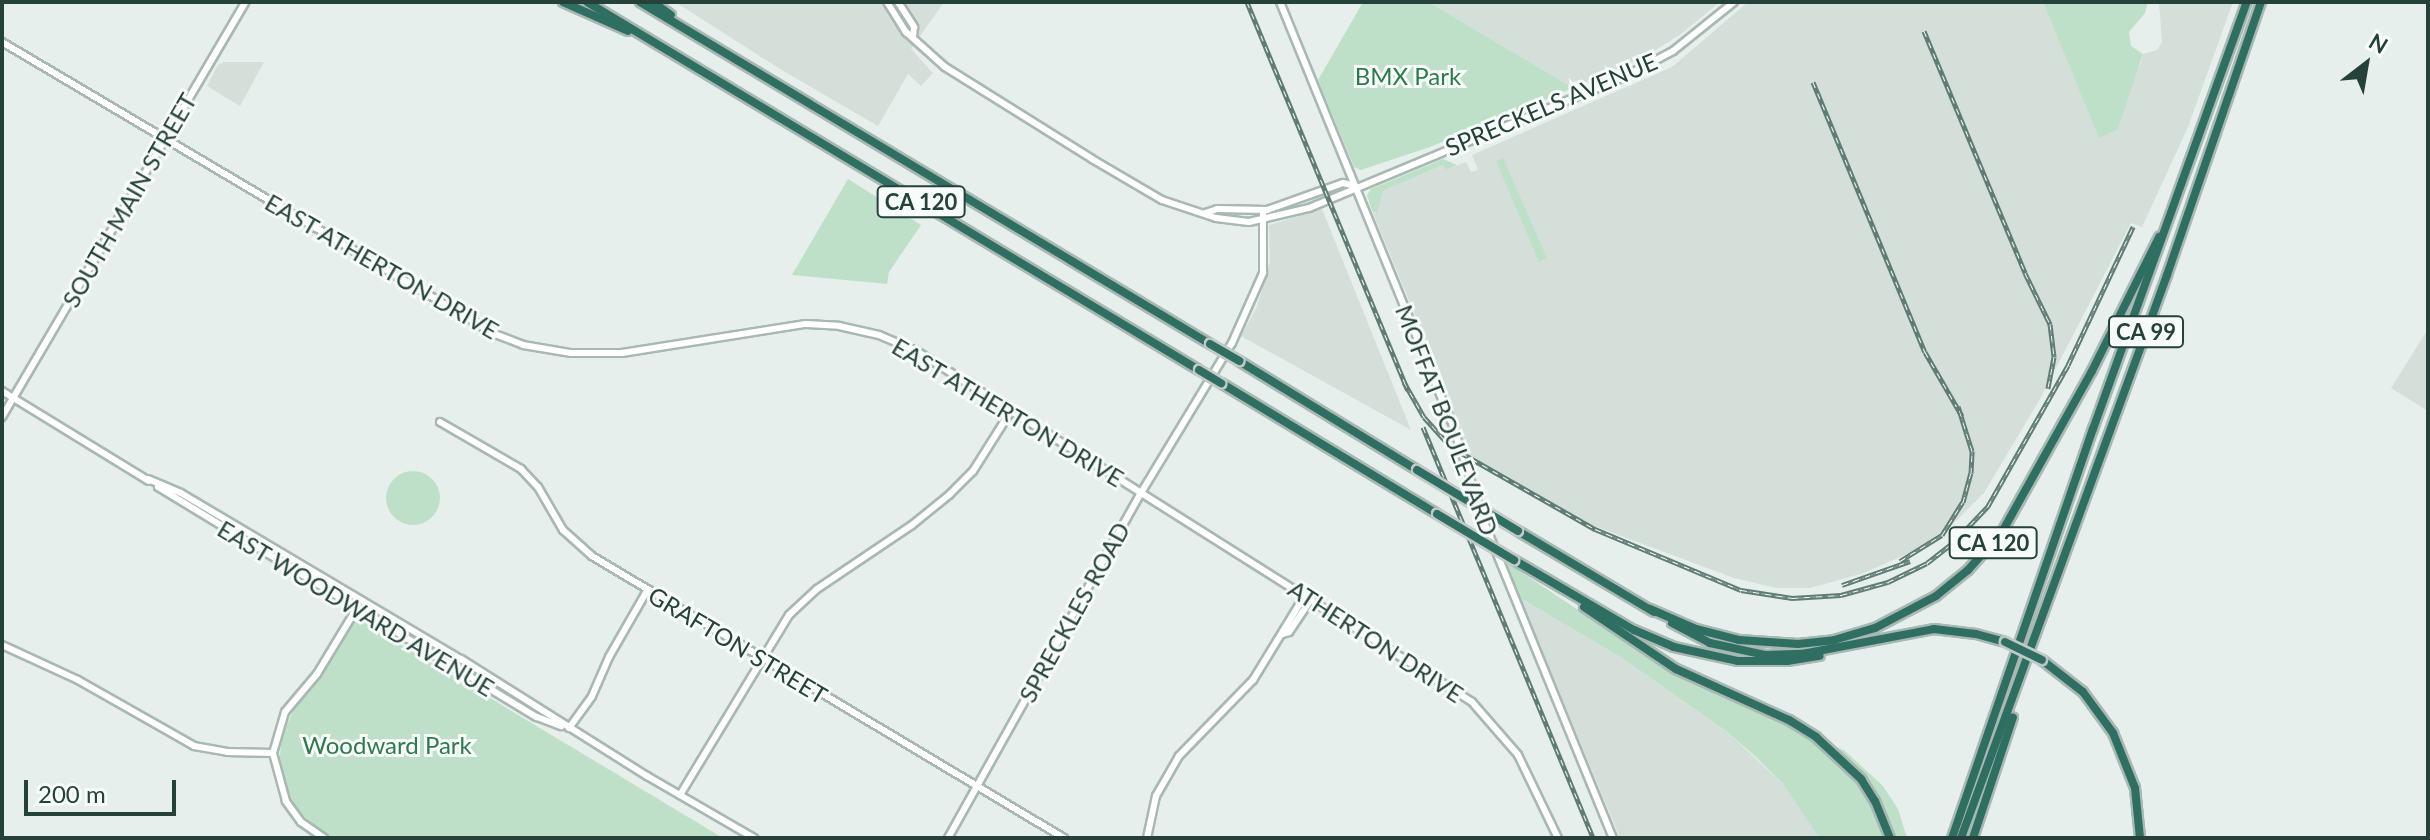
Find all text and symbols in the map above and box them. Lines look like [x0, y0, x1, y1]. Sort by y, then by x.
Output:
north arrow [2326, 24, 2406, 104]
text: N [2364, 27, 2393, 59]
street label: SPRECKELS AVENUE [1440, 46, 1662, 162]
park label: BMX Park [1355, 62, 1461, 90]
street label: SOUTH MAIN STREET [56, 88, 202, 312]
road number: CA 120 [875, 184, 967, 220]
street label: EAST ATHERTON DRIVE [260, 187, 504, 345]
street label: MOFFAT BOULEVARD [1390, 300, 1504, 540]
road number: CA 99 [2106, 314, 2186, 350]
street label: EAST ATHERTON DRIVE [887, 331, 1129, 493]
street label: EAST WOODWARD AVENUE [212, 514, 500, 702]
street label: SPRECKLES ROAD [1013, 517, 1135, 707]
road number: CA 120 [1947, 525, 2039, 561]
street label: ATHERTON DRIVE [1283, 574, 1469, 708]
street label: GRAFTON STREET [643, 580, 833, 710]
park label: Woodward Park [302, 731, 472, 759]
scale bar [28, 764, 180, 814]
text: 200 m [38, 779, 106, 808]

